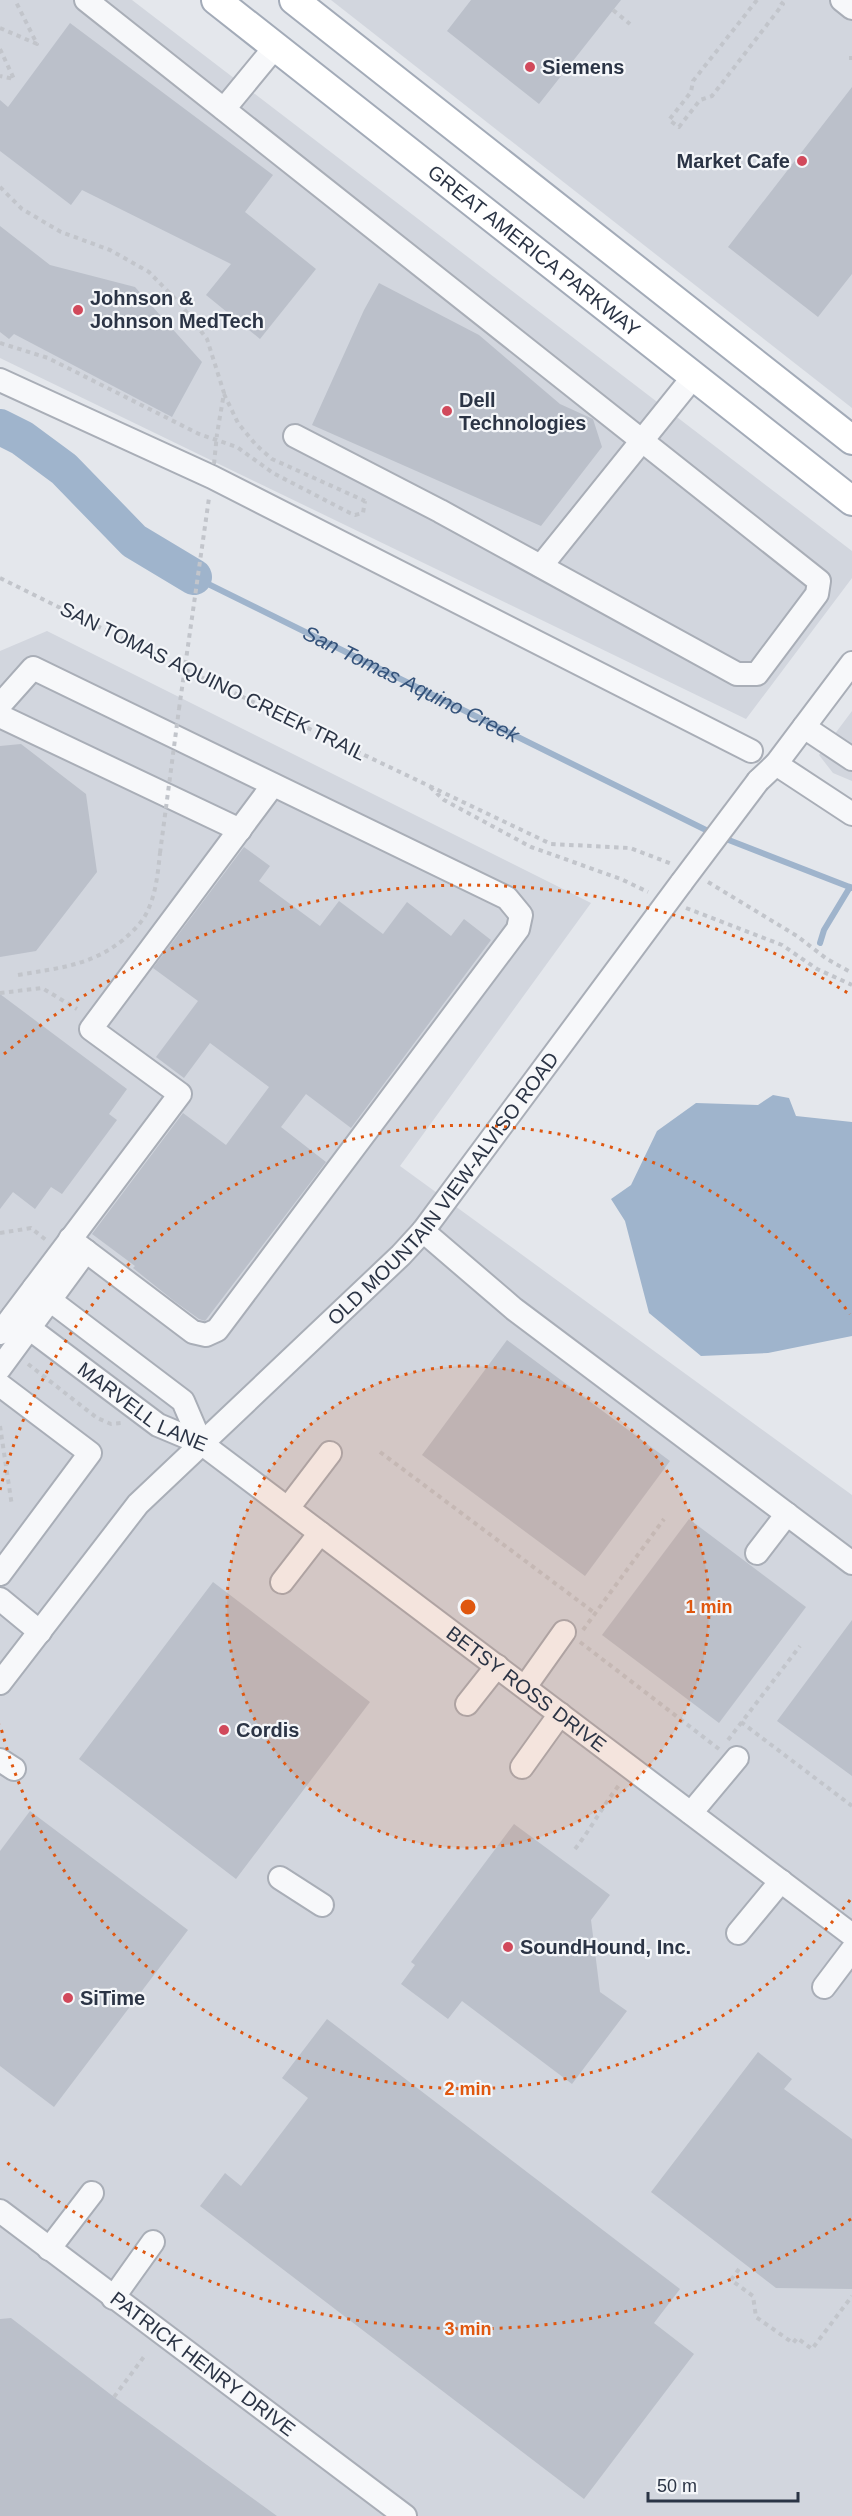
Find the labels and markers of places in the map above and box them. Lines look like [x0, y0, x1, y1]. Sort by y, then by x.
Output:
place label: Siemens [542, 56, 624, 78]
marker: Siemens [523, 60, 537, 74]
place label: Market Cafe [677, 150, 790, 172]
marker: Market Cafe [795, 154, 809, 168]
place label: Johnson & Johnson MedTech [90, 287, 264, 332]
marker: Johnson & Johnson MedTech [71, 303, 85, 317]
place label: Dell Technologies [459, 389, 586, 434]
marker: Dell Technologies [440, 404, 454, 418]
centre of rings [458, 1597, 478, 1617]
place label: Cordis [236, 1719, 299, 1741]
marker: Cordis [217, 1723, 231, 1737]
place label: SoundHound, Inc. [520, 1936, 691, 1958]
marker: SoundHound, Inc. [501, 1940, 515, 1954]
place label: SiTime [80, 1987, 145, 2009]
marker: SiTime [61, 1991, 75, 2005]

